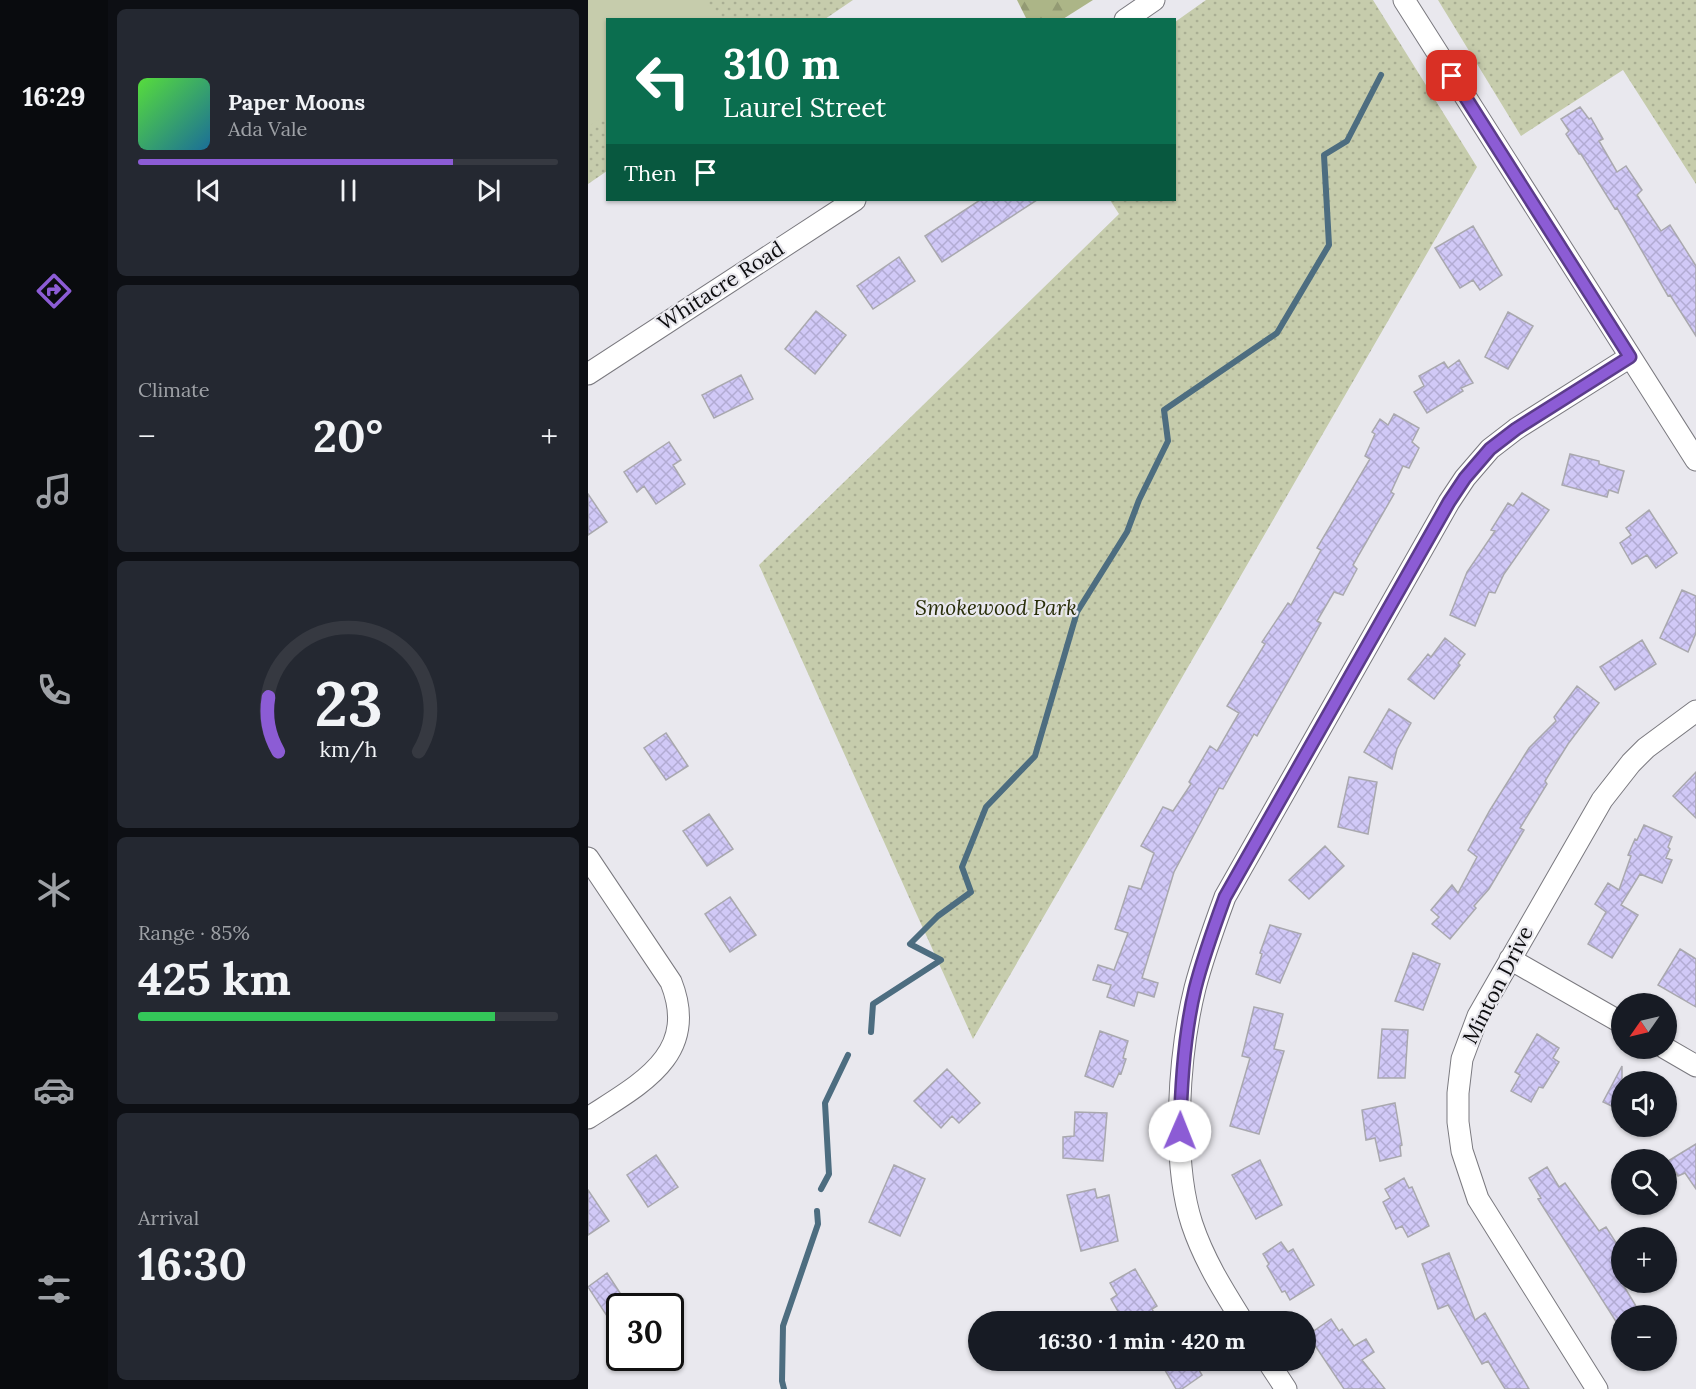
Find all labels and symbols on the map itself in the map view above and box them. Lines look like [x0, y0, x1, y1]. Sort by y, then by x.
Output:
pin [1426, 50, 1477, 101]
street label: Whitacre Road [653, 235, 789, 336]
park label: Smokewood Park [915, 594, 1077, 621]
street label: Minton Drive [1456, 921, 1539, 1048]
north arrow [1611, 993, 1677, 1059]
position arrow [1148, 1099, 1212, 1163]
speed limit sign: 30 [606, 1293, 684, 1371]

